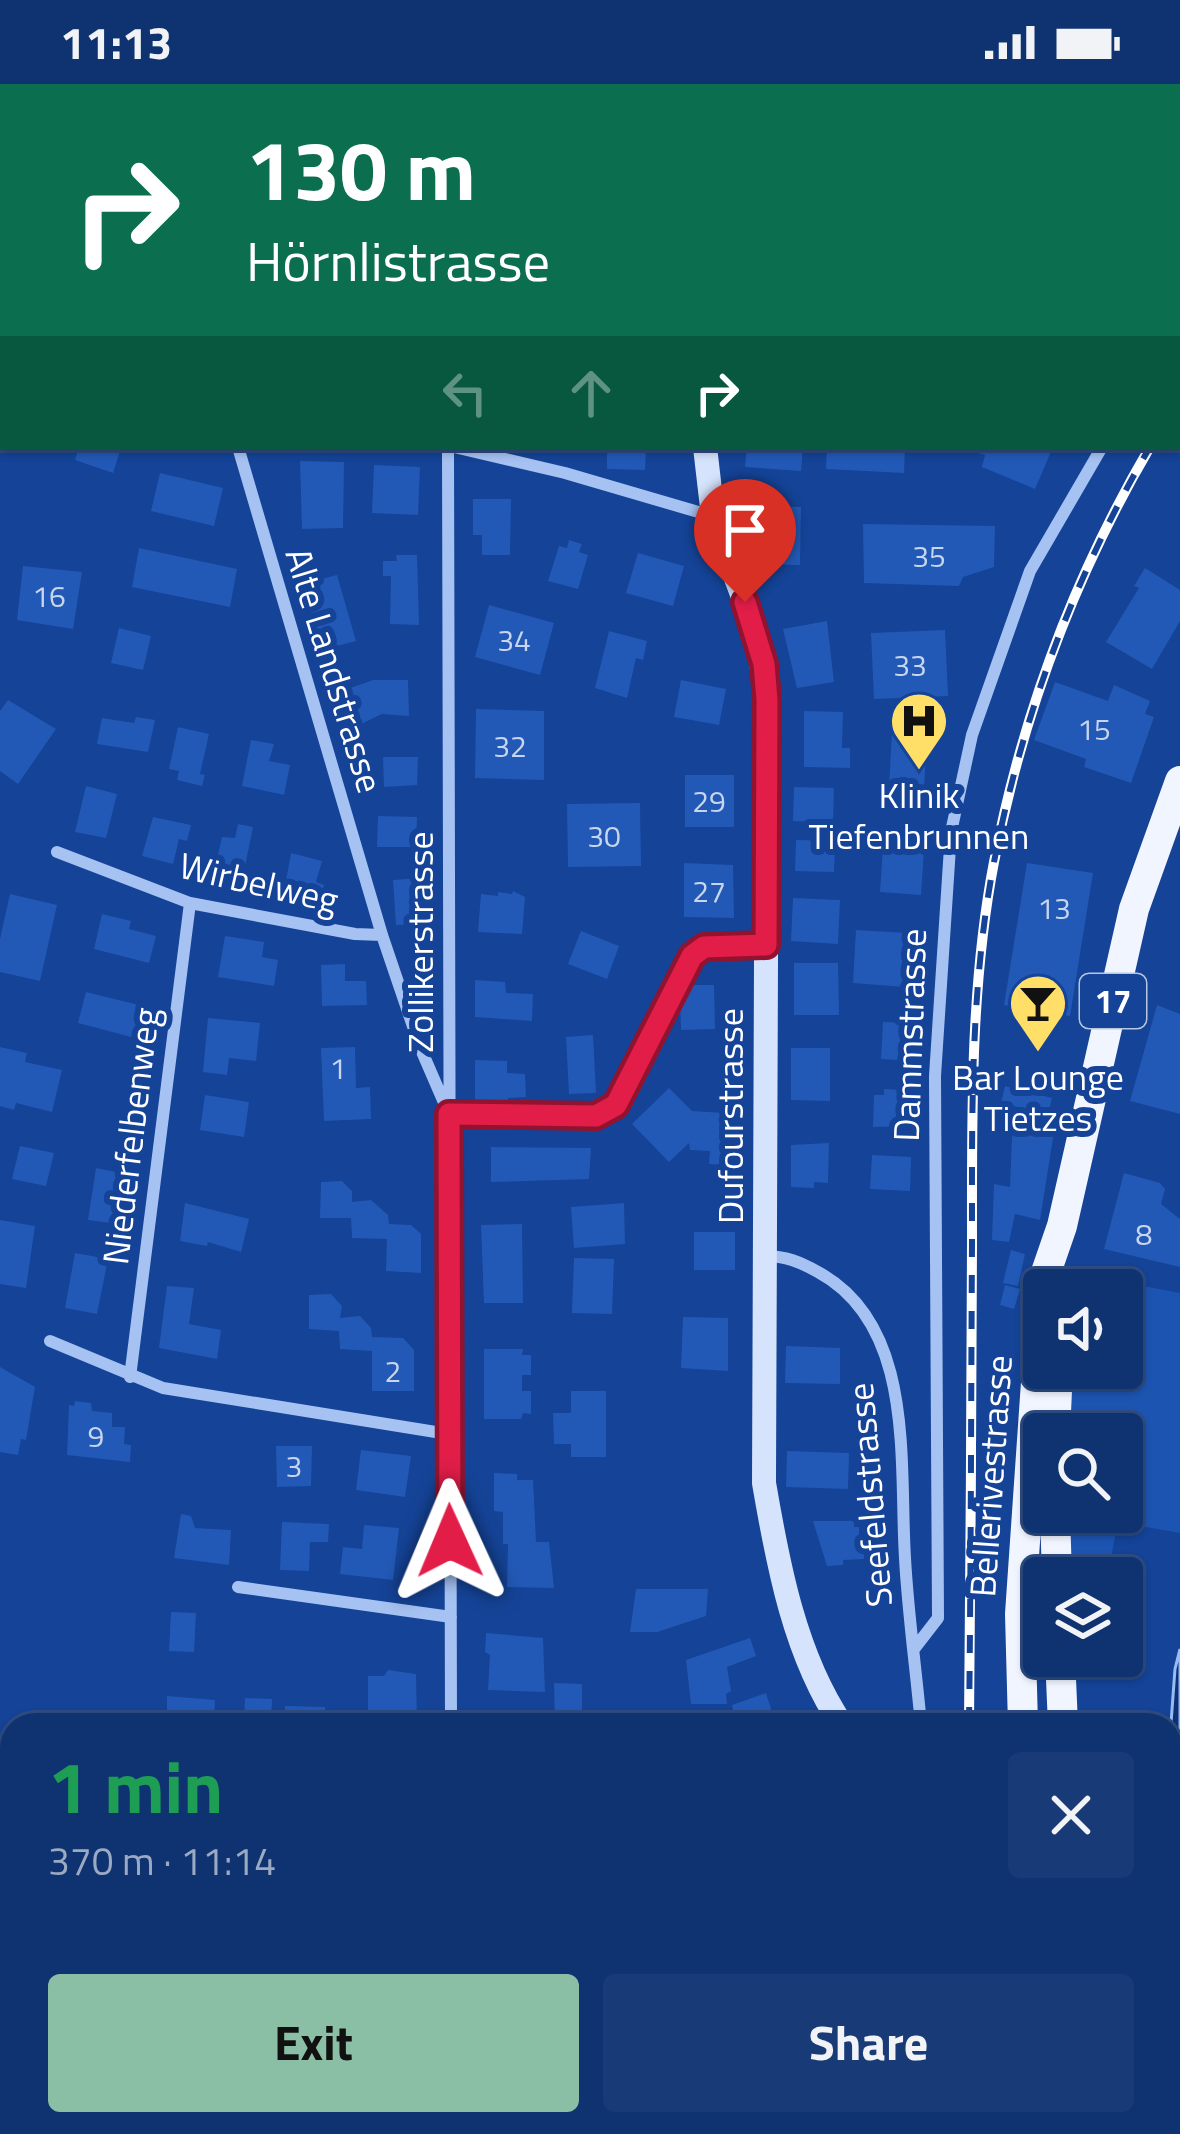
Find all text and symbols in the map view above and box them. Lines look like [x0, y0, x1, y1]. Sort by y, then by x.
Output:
text: 11:13 [60, 8, 172, 76]
text: 130 m [246, 105, 476, 233]
icon: right [48, 132, 204, 288]
text: Hörnlistrasse [246, 220, 550, 302]
icon: left [432, 360, 498, 426]
icon: ahead [558, 360, 624, 426]
icon: right [684, 360, 750, 426]
pin [694, 479, 796, 602]
icon: arrive [712, 497, 778, 563]
house number: 35 [912, 533, 946, 579]
street label: Alte Landstrasse [272, 541, 398, 799]
house number: 16 [32, 573, 66, 619]
house number: 34 [497, 617, 531, 663]
house number: 33 [893, 642, 927, 688]
hospital icon: Klinik Tiefenbrunnen [888, 690, 950, 772]
house number: 15 [1077, 706, 1111, 752]
house number: 32 [493, 723, 527, 769]
place label: Klinik Tiefenbrunnen [809, 767, 1029, 863]
house number: 29 [692, 778, 726, 824]
house number: 30 [587, 813, 621, 859]
street label: Zollikerstrasse [392, 831, 447, 1053]
street label: Wirbelweg [174, 837, 344, 927]
house number: 27 [692, 868, 726, 914]
house number: 13 [1037, 885, 1071, 931]
street label: Dammstrasse [878, 928, 940, 1142]
bar icon: Bar Lounge Tietzes [1007, 972, 1069, 1054]
road number: 17 [1080, 974, 1146, 1028]
street label: Niederfelbenweg [87, 1004, 173, 1268]
street label: Dufourstrasse [702, 1008, 757, 1224]
house number: 1 [330, 1045, 346, 1091]
place label: Bar Lounge Tietzes [952, 1049, 1124, 1145]
house number: 8 [1136, 1211, 1152, 1257]
map controls [1023, 1269, 1143, 1677]
button: sound [1023, 1269, 1143, 1389]
house number: 2 [385, 1348, 401, 1394]
street label: Bellerivestrasse [954, 1353, 1026, 1599]
street label: Seefeldstrasse [832, 1381, 906, 1609]
house number: 9 [88, 1413, 104, 1459]
button: search [1023, 1413, 1143, 1533]
house number: 3 [286, 1443, 302, 1489]
position arrow [387, 1478, 513, 1604]
button: layers [1023, 1557, 1143, 1677]
text: 1 min [48, 1731, 223, 1841]
button: close [1008, 1752, 1134, 1878]
text: 370 m · 11:14 [48, 1831, 276, 1890]
button: Exit [48, 1974, 579, 2112]
button: Share [603, 1974, 1134, 2112]

